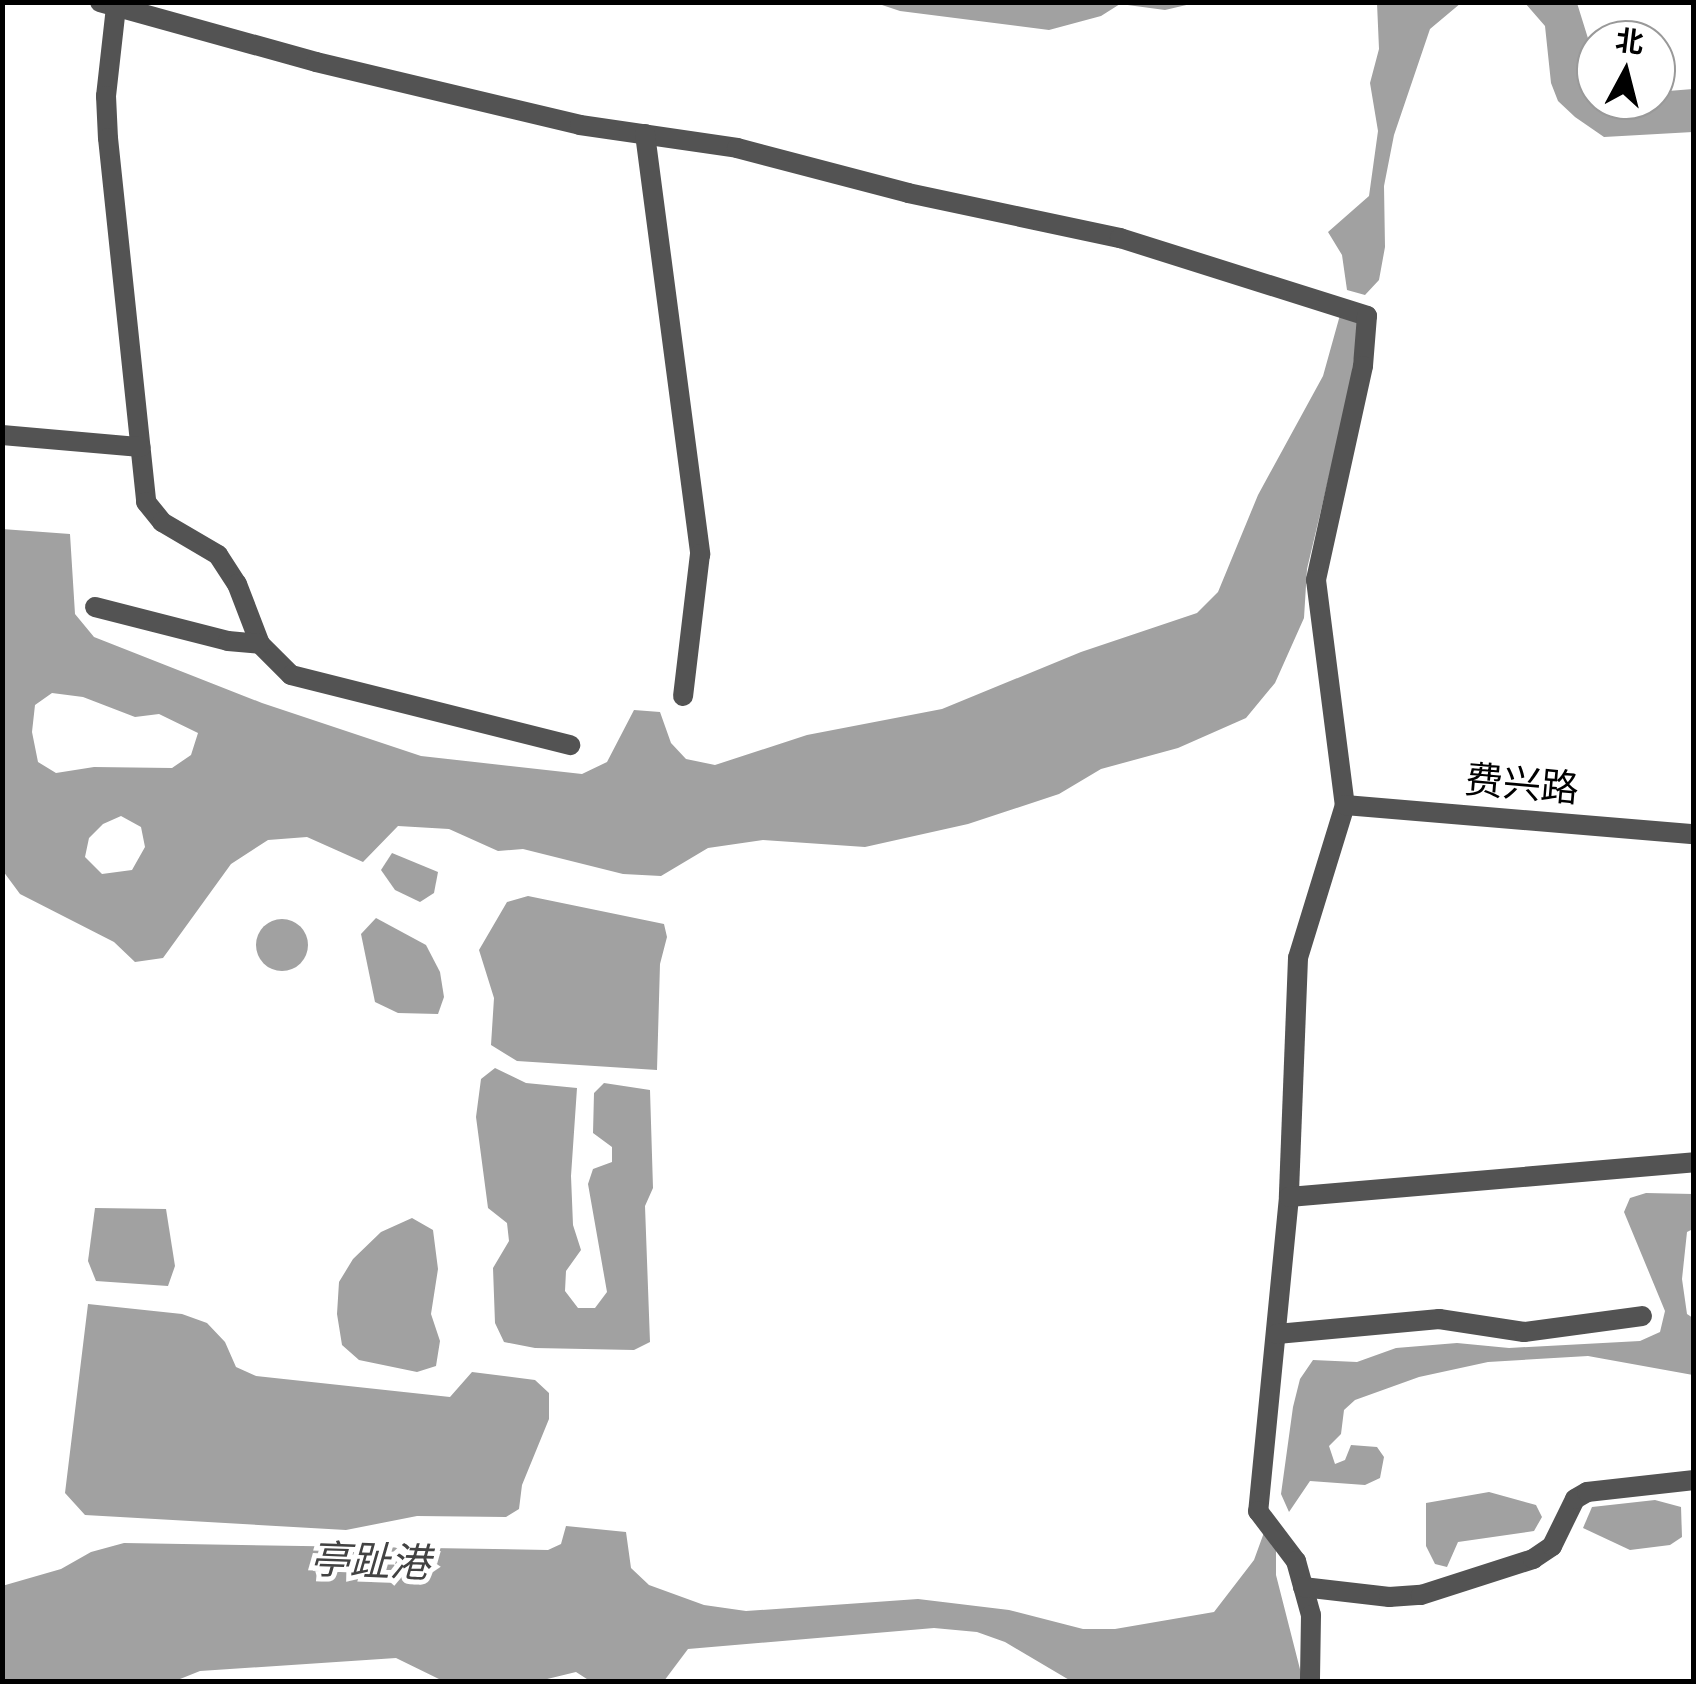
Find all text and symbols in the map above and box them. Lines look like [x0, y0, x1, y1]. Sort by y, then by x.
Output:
north arrow [1576, 20, 1676, 120]
text: 北 [1613, 20, 1646, 64]
street label: 费兴路 [1463, 756, 1581, 812]
water label: 亭趾港 [309, 1535, 431, 1587]

